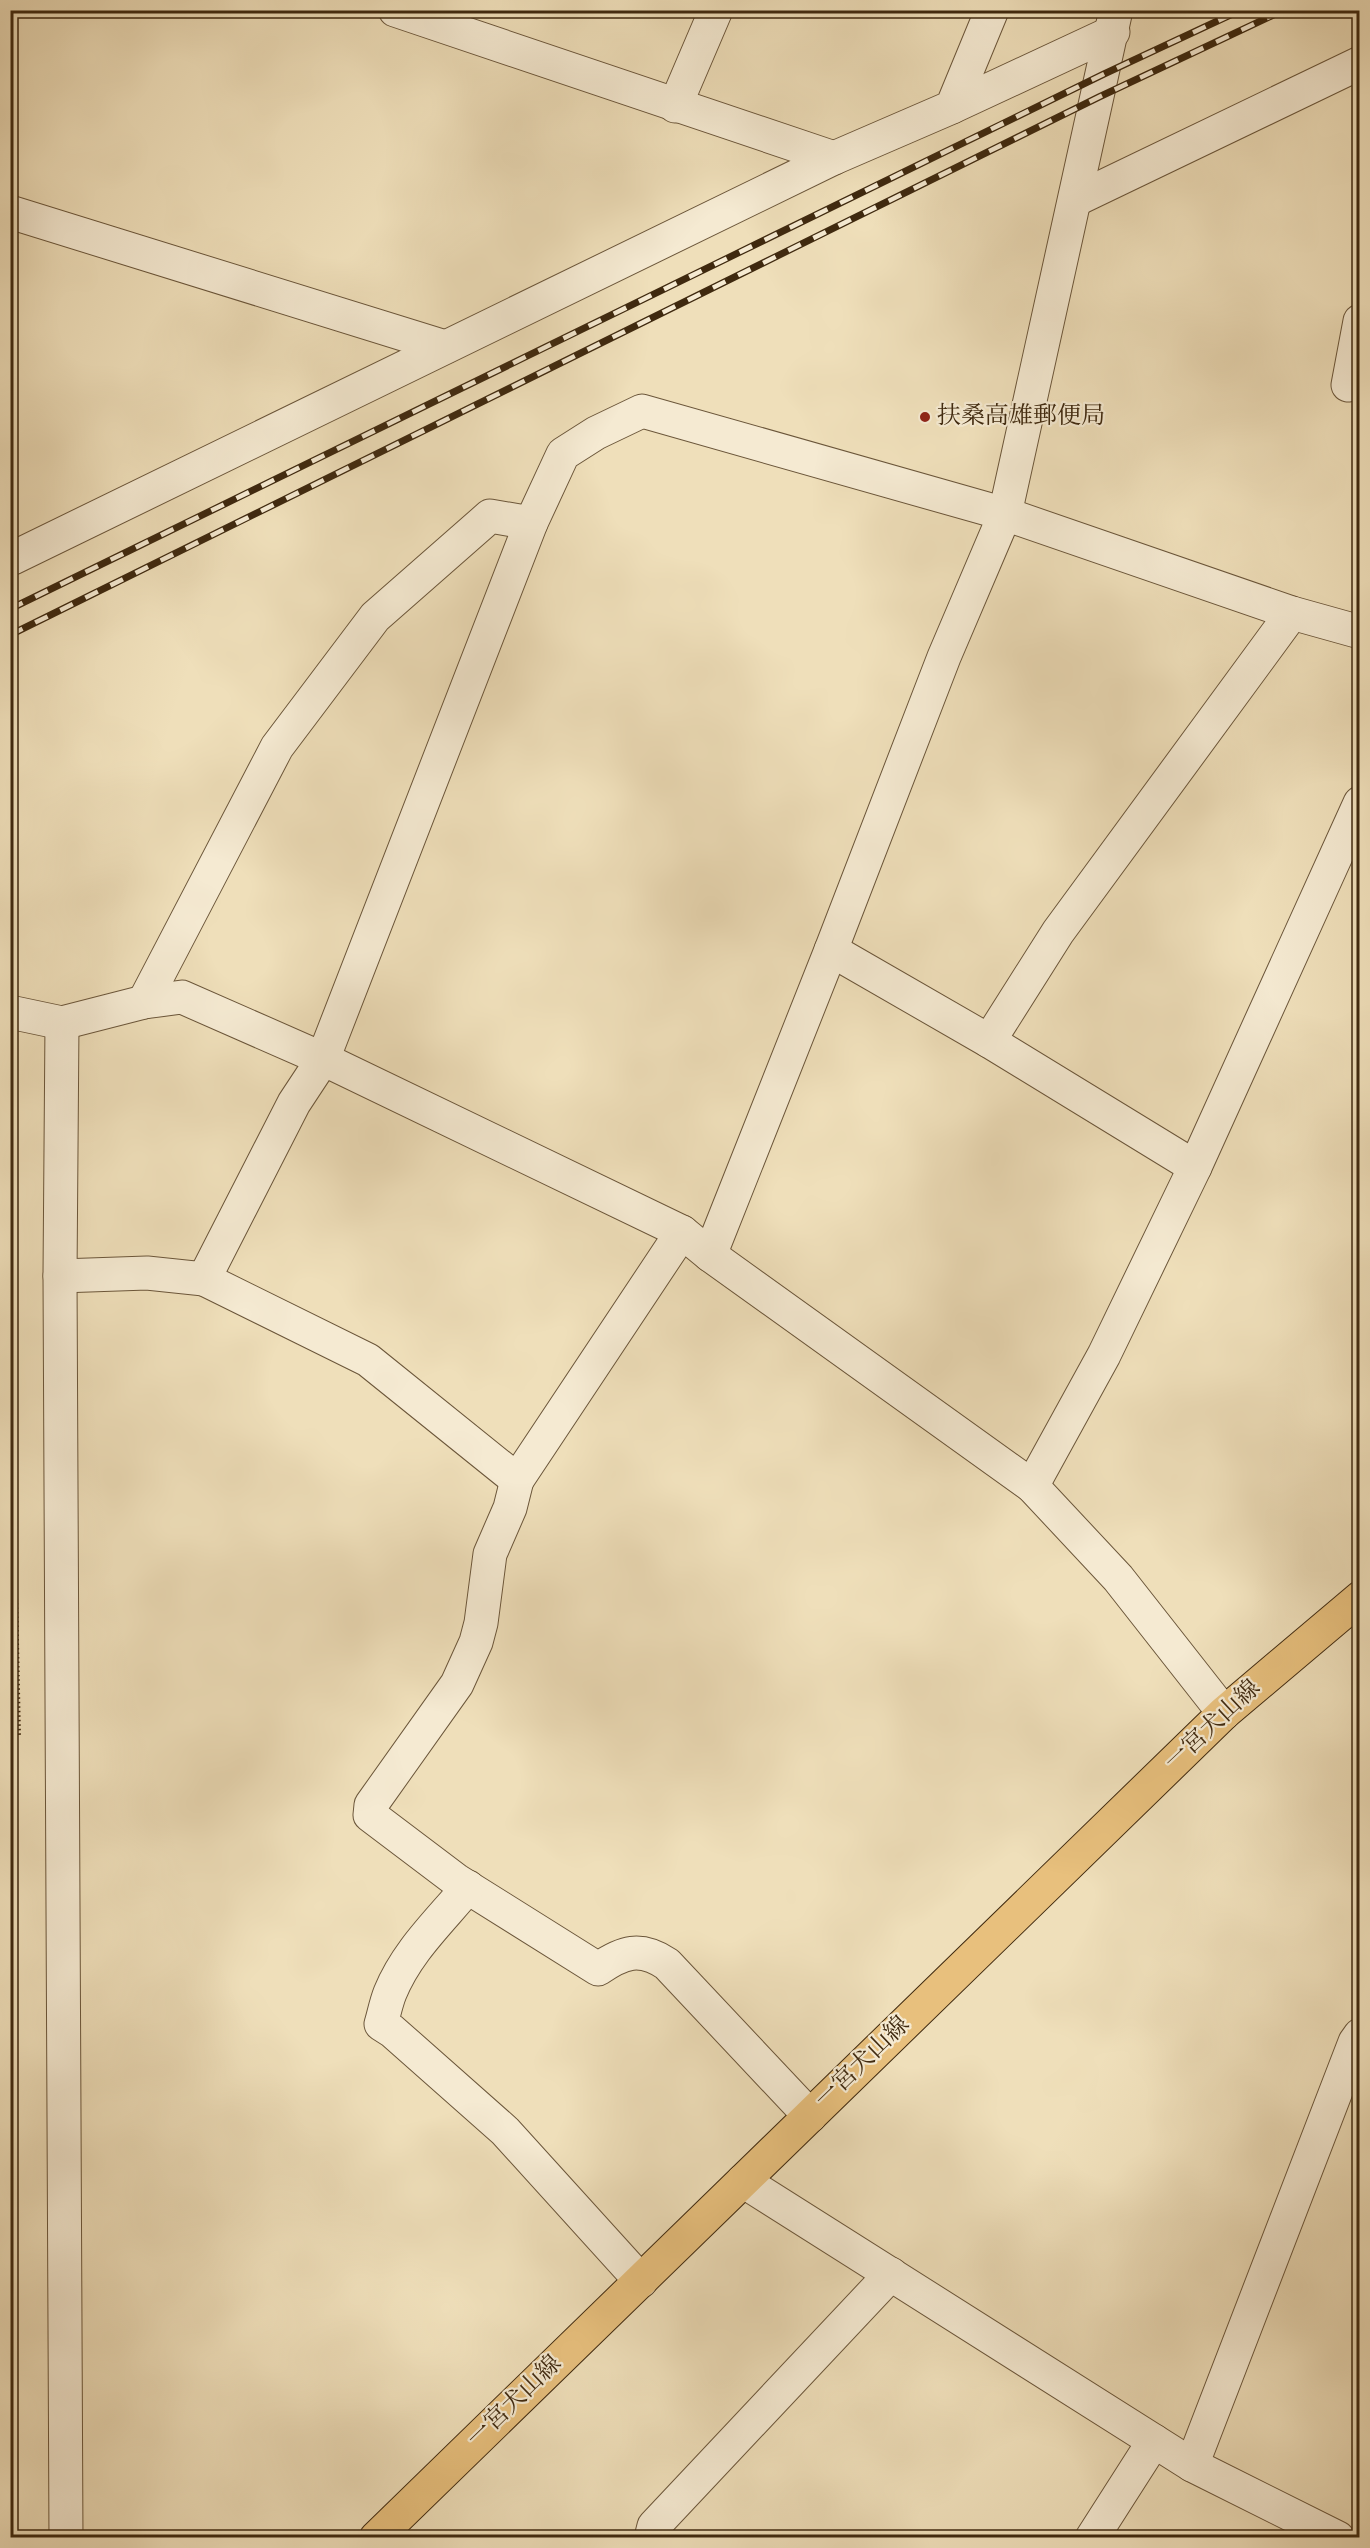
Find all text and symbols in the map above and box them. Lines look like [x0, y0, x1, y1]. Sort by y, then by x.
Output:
place label: 扶桑高雄郵便局 [937, 402, 1105, 429]
marker: 扶桑高雄郵便局 [918, 410, 932, 424]
street label: 一宮犬山線 [1159, 1674, 1265, 1776]
street label: 一宮犬山線 [809, 2011, 914, 2113]
street label: 一宮犬山線 [461, 2350, 566, 2452]

